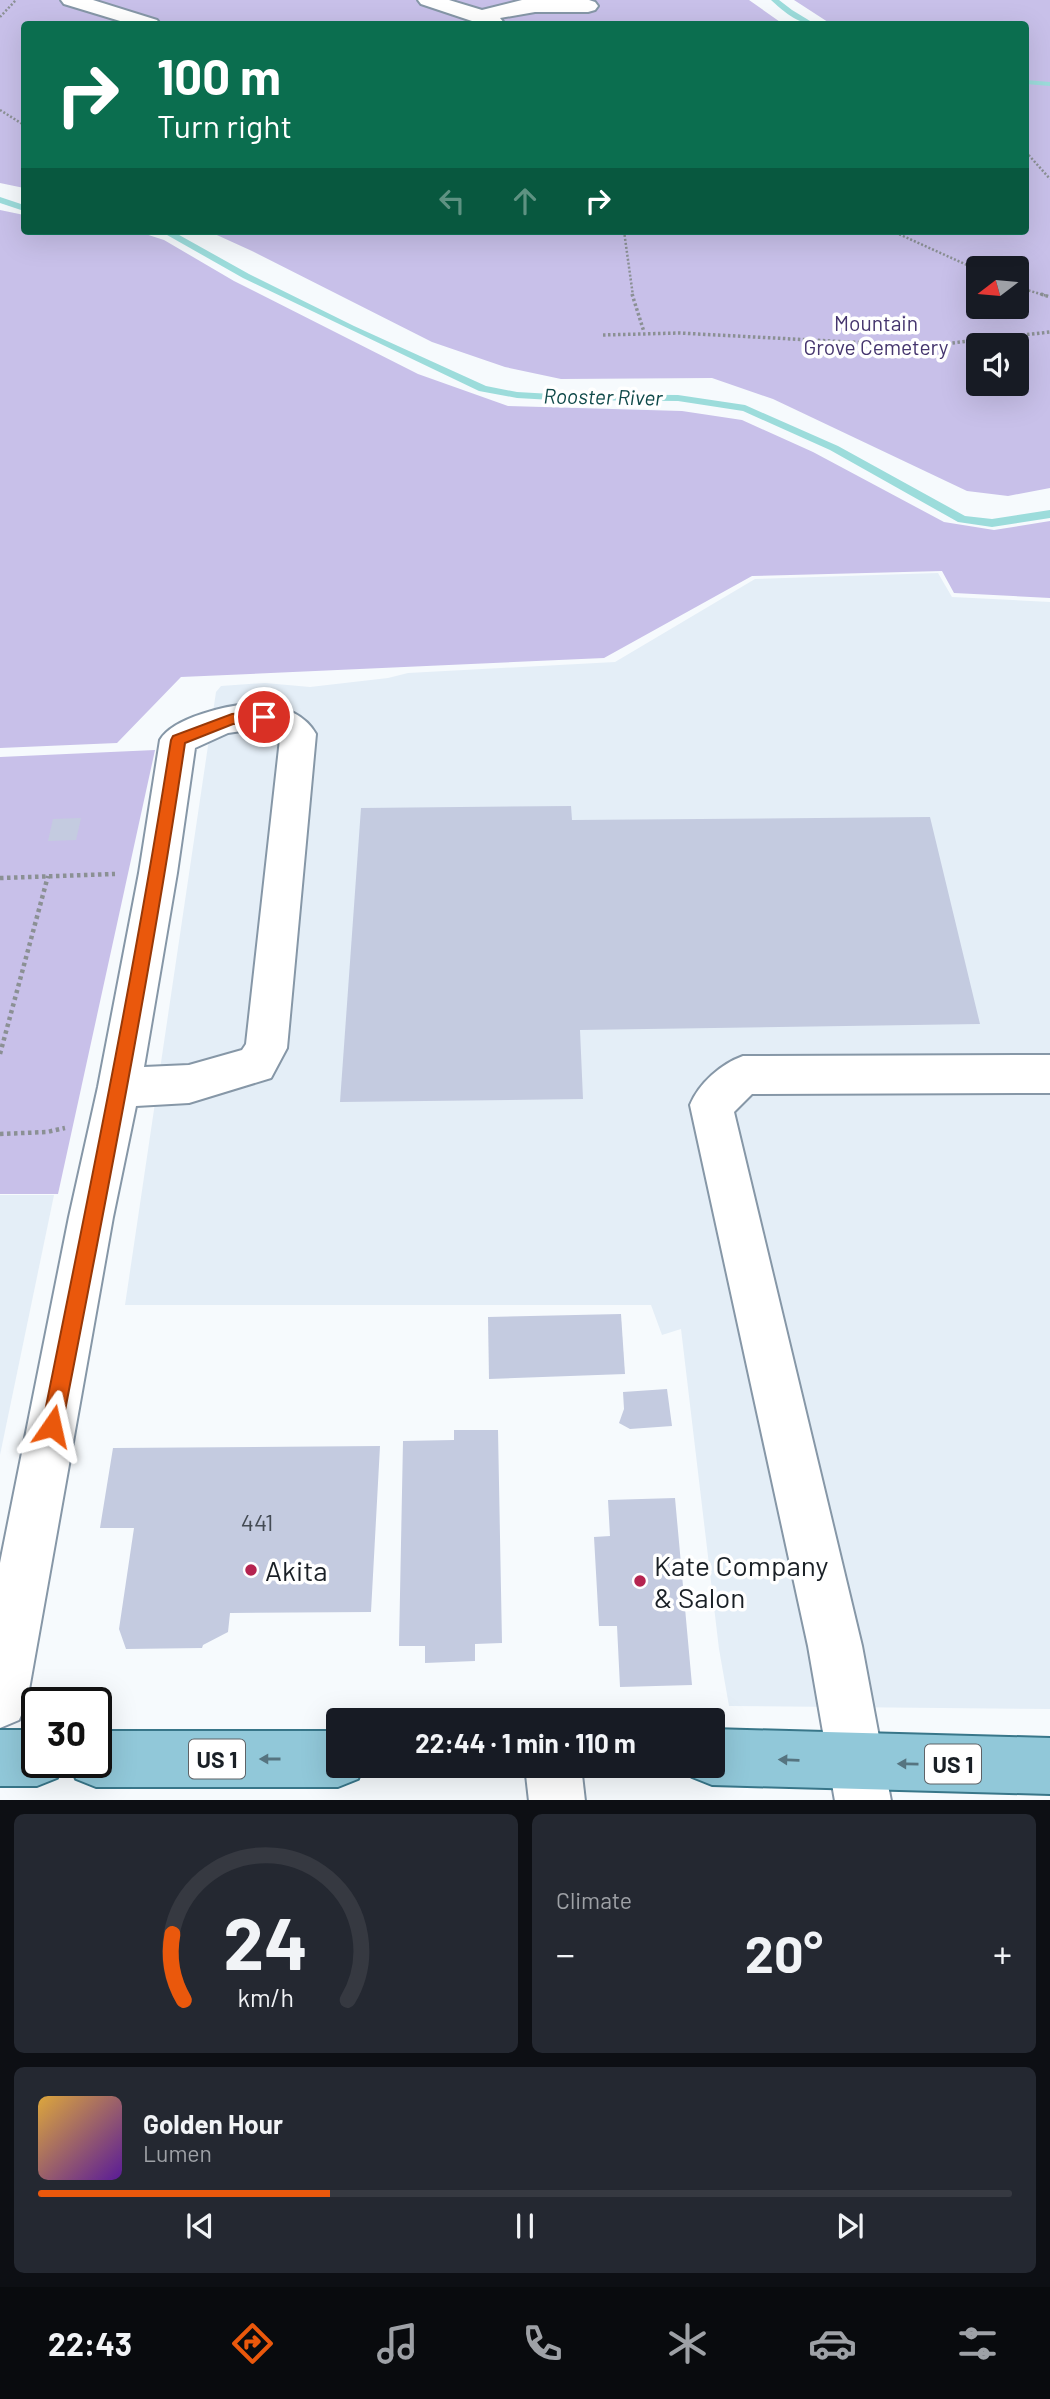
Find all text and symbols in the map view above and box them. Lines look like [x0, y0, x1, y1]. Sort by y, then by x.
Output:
text: 100 m [157, 46, 281, 105]
icon: right [42, 49, 133, 140]
text: Turn right [157, 106, 292, 144]
icon: left [433, 182, 471, 220]
icon: ahead [506, 182, 544, 220]
icon: right [579, 182, 617, 220]
north arrow [966, 256, 1029, 318]
map controls [966, 256, 1029, 396]
park label: Mountain Grove Cemetery [803, 310, 949, 359]
button: sound [966, 333, 1029, 396]
water label: Rooster River [543, 382, 663, 410]
pin [234, 687, 294, 747]
icon: arrive [245, 698, 283, 736]
position arrow [15, 1389, 89, 1463]
house number: 441 [241, 1507, 273, 1536]
place label: Kate Company & Salon [654, 1548, 829, 1614]
place label: Akita [265, 1553, 328, 1587]
marker: Akita [243, 1562, 259, 1578]
marker: Kate Company & Salon [632, 1573, 648, 1589]
speed limit sign: 30 [21, 1687, 112, 1778]
text: 22:44 · 1 min · 110 m [415, 1727, 636, 1758]
road number: US 1 [189, 1740, 245, 1778]
road number: US 1 [925, 1744, 981, 1784]
one-way arrow [258, 1753, 280, 1765]
one-way arrow [777, 1755, 799, 1766]
one-way arrow [897, 1758, 919, 1769]
text: Climate [556, 1886, 632, 1914]
text: 24 [224, 1897, 308, 1985]
text: 20° [745, 1921, 823, 1983]
text: − [556, 1930, 575, 1976]
text: + [993, 1930, 1012, 1976]
text: km/h [238, 1981, 294, 2011]
text: Golden Hour [143, 2108, 283, 2139]
text: Lumen [143, 2139, 212, 2167]
icon: previous [181, 2207, 219, 2245]
icon: pause [506, 2207, 544, 2245]
icon: next [831, 2207, 869, 2245]
icon: directions [228, 2319, 277, 2368]
icon: music [373, 2319, 422, 2368]
icon: phone [518, 2319, 567, 2368]
icon: climate [663, 2319, 712, 2368]
icon: car [808, 2319, 857, 2368]
icon: filters [953, 2319, 1002, 2368]
text: 22:43 [48, 2324, 132, 2362]

